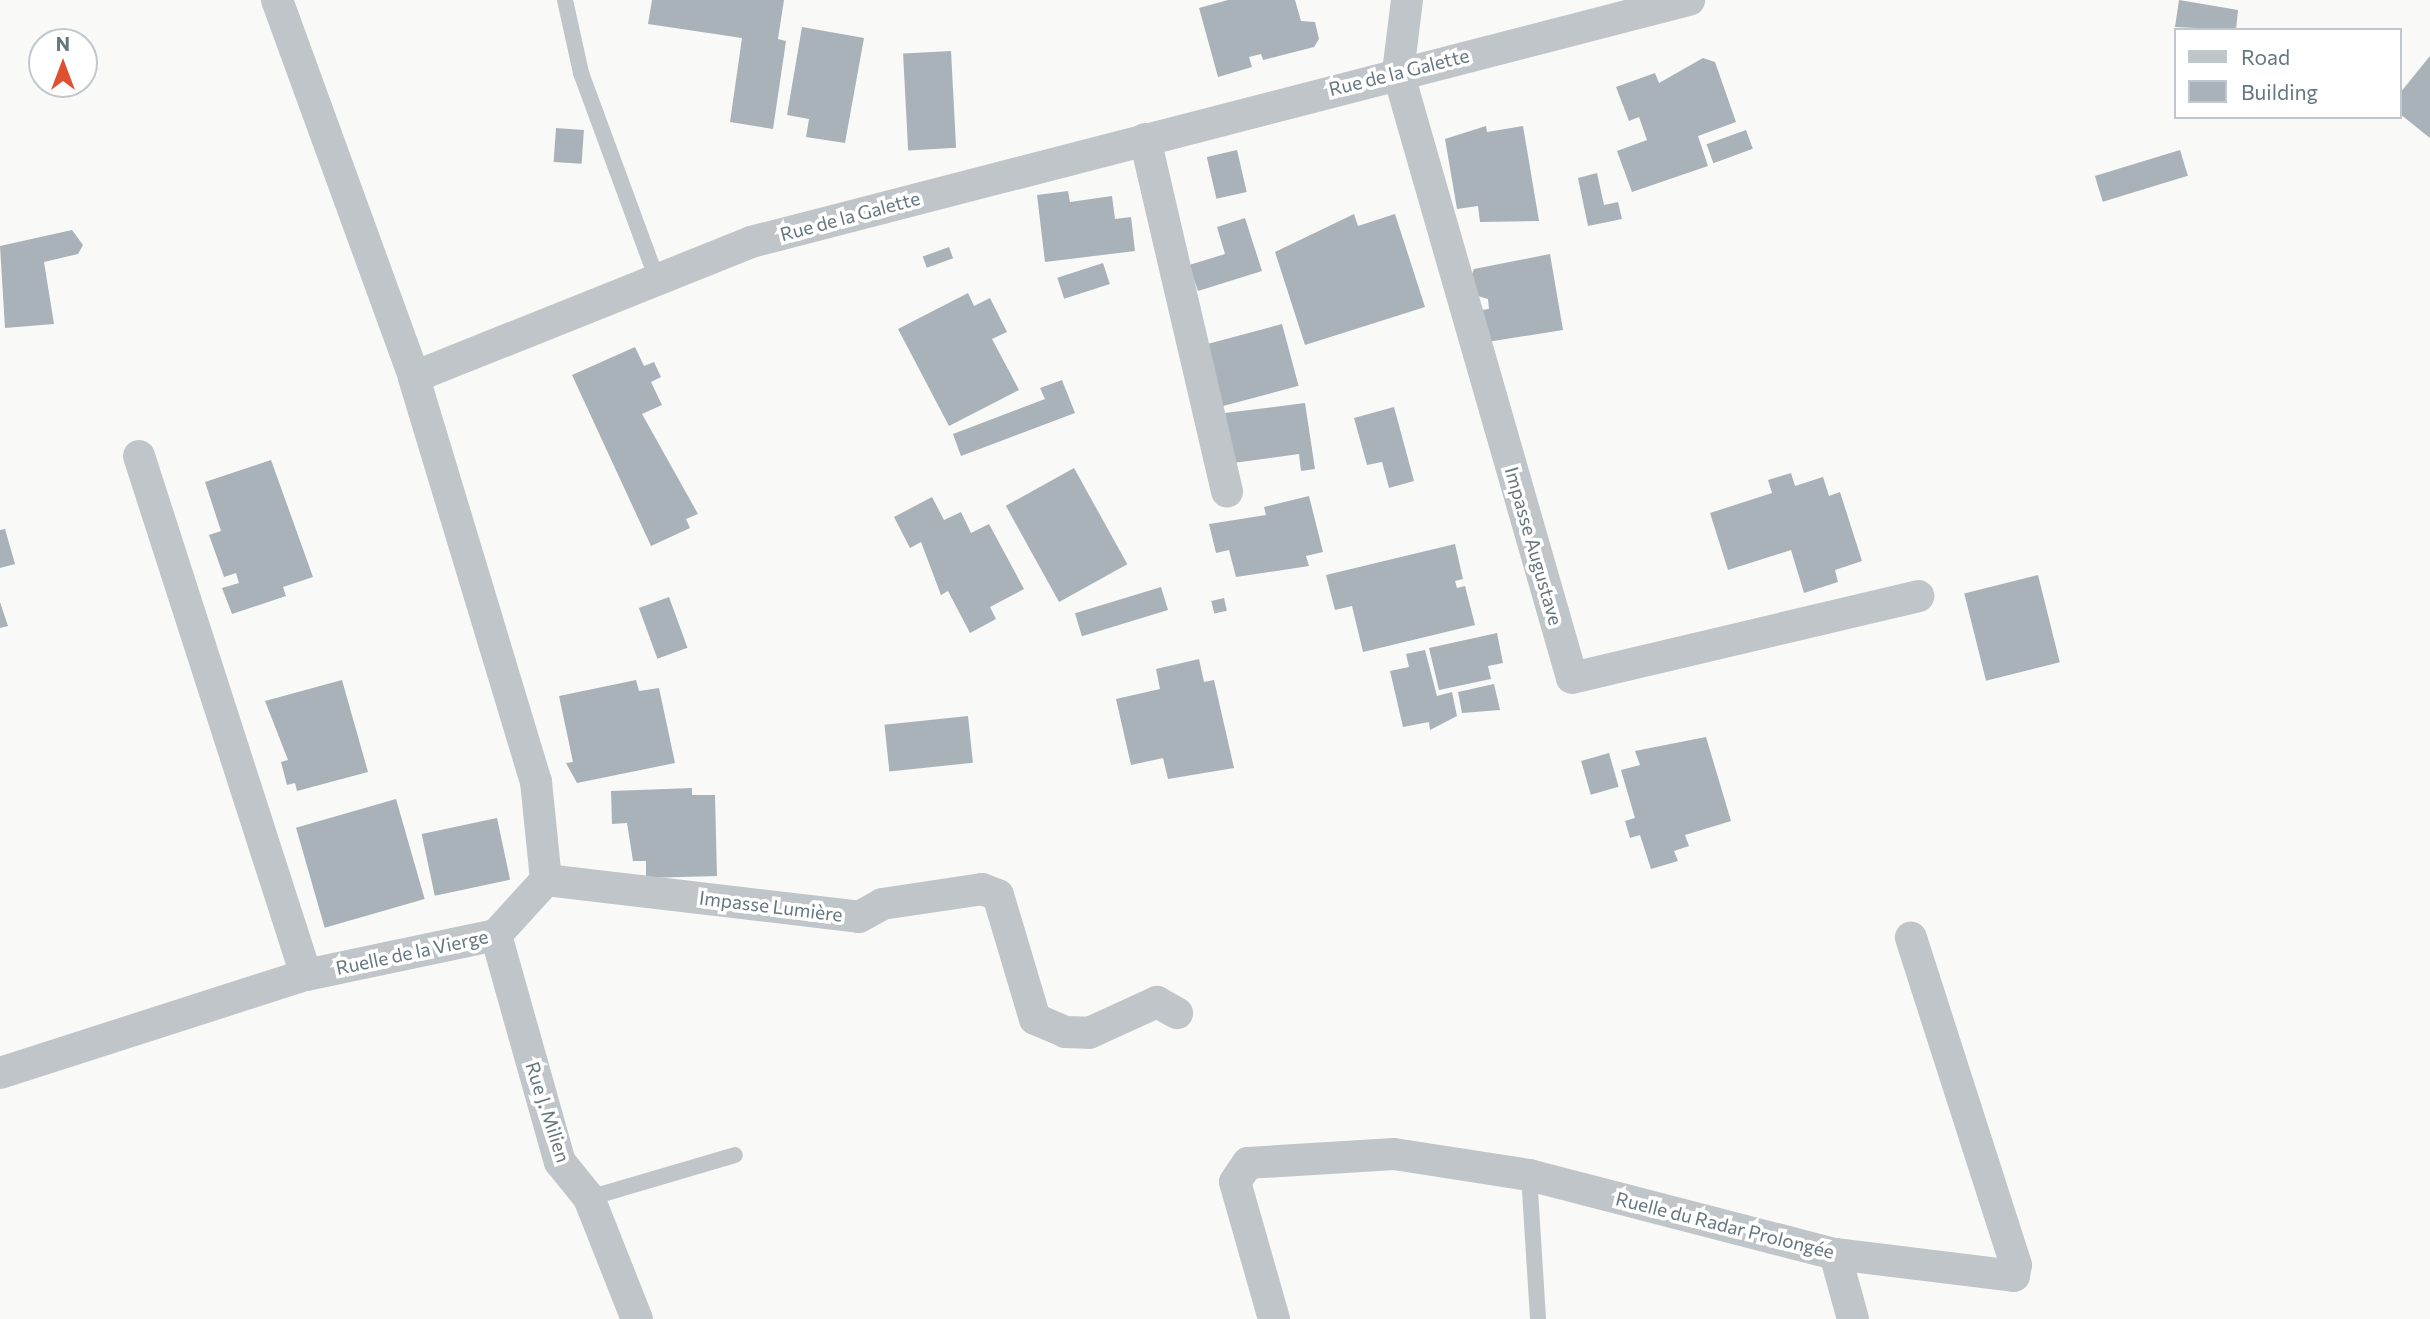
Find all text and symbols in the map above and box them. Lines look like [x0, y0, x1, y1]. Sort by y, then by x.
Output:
north arrow [28, 28, 98, 98]
legend [2174, 28, 2402, 119]
text: N [56, 32, 70, 55]
street label: Rue de la Galette [1326, 44, 1472, 100]
text: Road [2241, 44, 2290, 69]
text: Building [2241, 79, 2318, 104]
street label: Rue de la Galette [778, 186, 922, 246]
street label: Impasse Augustave [1500, 464, 1568, 628]
street label: Impasse Lumière [698, 886, 844, 926]
street label: Ruelle de la Vierge [334, 925, 490, 979]
street label: Rue J. Milien [521, 1059, 575, 1165]
street label: Ruelle du Radar Prolongée [1613, 1187, 1837, 1263]

